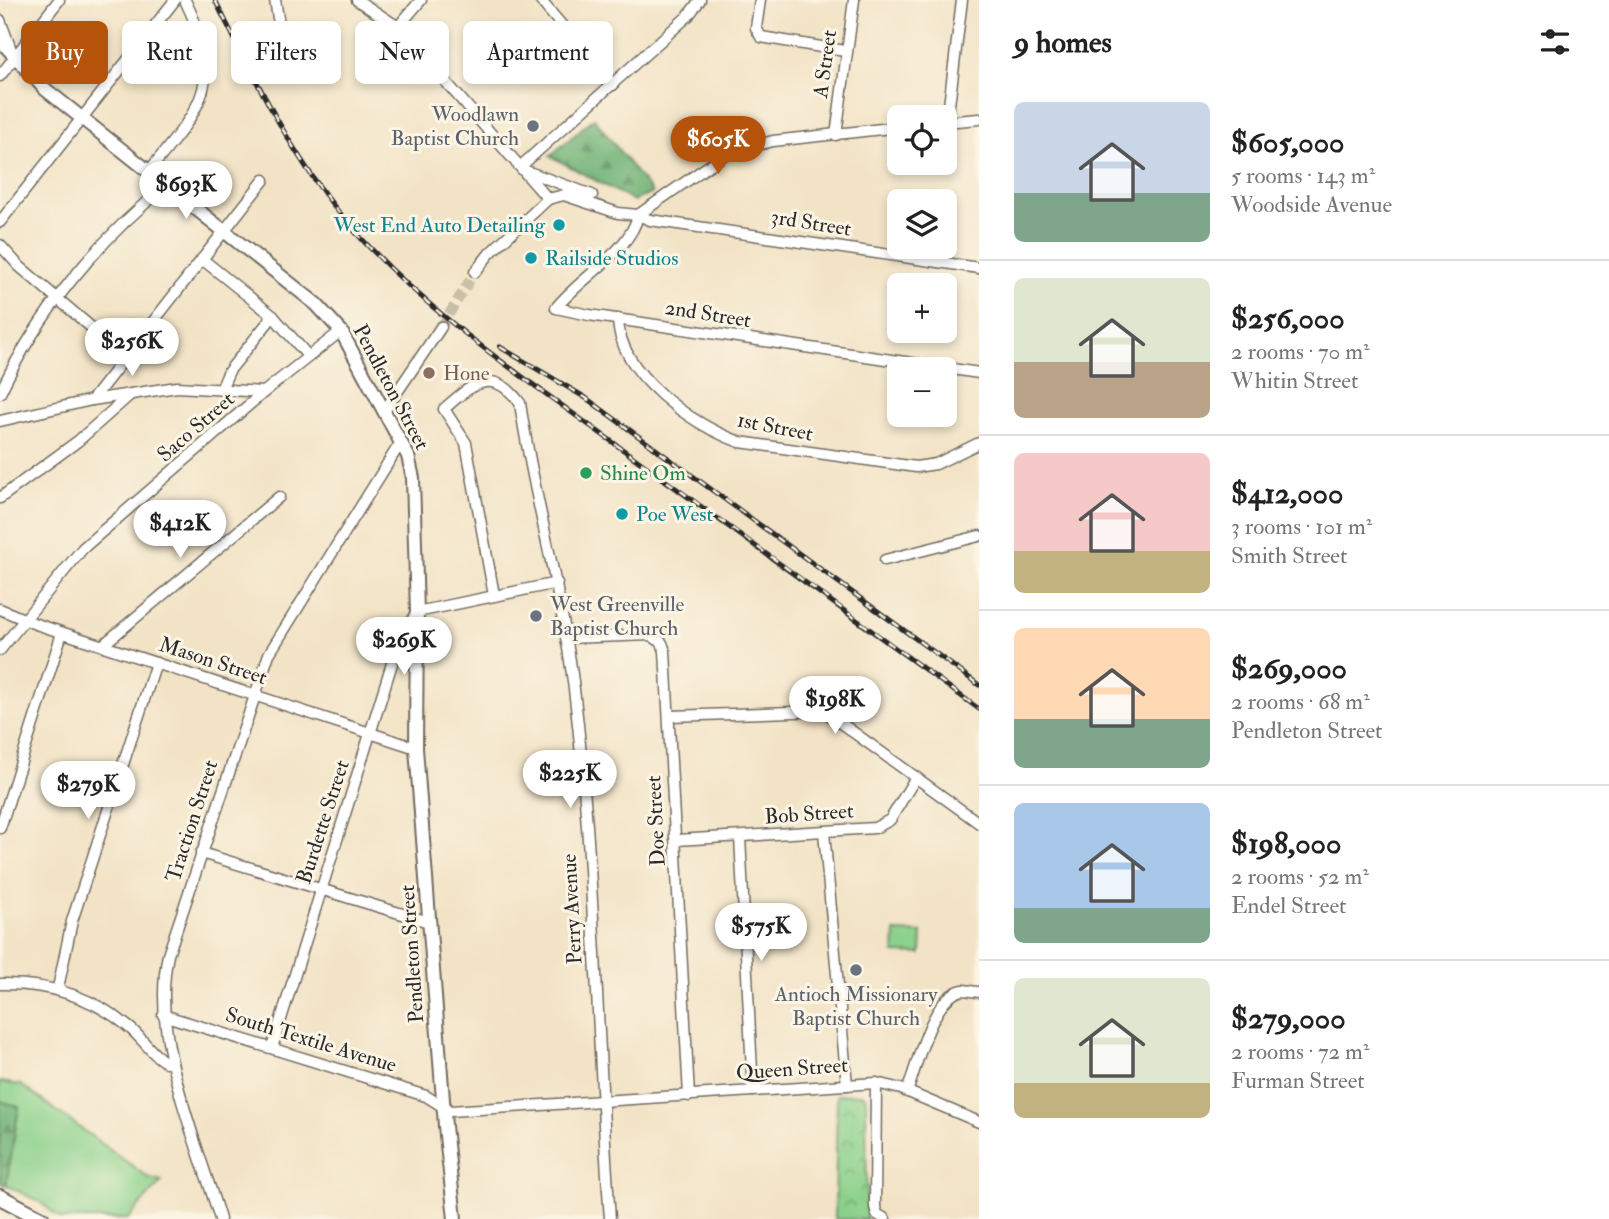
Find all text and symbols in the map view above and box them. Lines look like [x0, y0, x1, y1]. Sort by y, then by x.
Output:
chip: Buy [21, 21, 108, 84]
chip: Rent [122, 21, 217, 84]
chip: Filters [231, 21, 341, 84]
chip: New [355, 21, 449, 84]
chip: Apartment [463, 21, 613, 84]
icon: filters [1536, 23, 1574, 61]
text: 9 homes [1014, 24, 1112, 61]
street label: A Street [807, 28, 843, 101]
place label: Woodlawn Baptist Church [391, 101, 519, 152]
map controls [887, 105, 957, 427]
button: locate [887, 105, 957, 175]
pin: $605K [669, 116, 767, 176]
marker: Woodlawn Baptist Church [525, 118, 541, 134]
text: $605K [687, 124, 749, 153]
text: $605,000 [1231, 124, 1344, 161]
icon: home [1070, 130, 1154, 214]
text: 5 rooms · 143 m² [1231, 161, 1375, 190]
pin: $693K [137, 162, 235, 221]
text: $693K [155, 169, 217, 198]
button: layers [887, 189, 957, 259]
text: Woodside Avenue [1231, 190, 1392, 219]
street label: 3rd Street [769, 203, 853, 243]
place label: West End Auto Detailing [332, 212, 546, 239]
marker: West End Auto Detailing [551, 217, 567, 233]
place label: Railside Studios [545, 245, 678, 272]
marker: Railside Studios [523, 250, 539, 266]
button: + [887, 273, 957, 343]
street label: 2nd Street [663, 294, 753, 334]
text: $256,000 [1231, 300, 1345, 337]
icon: home [1070, 306, 1154, 390]
pin: $256K [83, 318, 181, 378]
street label: Pendleton Street [347, 320, 435, 455]
text: $256K [101, 326, 163, 355]
text: 2 rooms · 70 m² [1231, 337, 1370, 366]
button: − [887, 357, 957, 427]
place label: Hone [443, 360, 490, 387]
marker: Hone [421, 365, 437, 381]
text: Whitin Street [1231, 366, 1358, 395]
street label: Saco Street [152, 386, 240, 468]
street label: 1st Street [735, 406, 815, 448]
place label: Shine Om [600, 460, 686, 487]
marker: Shine Om [578, 465, 594, 481]
text: $412,000 [1231, 475, 1343, 512]
icon: home [1070, 481, 1154, 565]
pin: $412K [131, 500, 229, 560]
place label: Poe West [636, 501, 713, 528]
marker: Poe West [614, 506, 630, 522]
text: $412K [149, 508, 211, 537]
text: 3 rooms · 101 m² [1231, 512, 1372, 541]
text: Smith Street [1231, 541, 1347, 570]
place label: West Greenville Baptist Church [549, 591, 685, 642]
marker: West Greenville Baptist Church [528, 608, 544, 624]
pin: $269K [355, 618, 453, 677]
text: $269K [372, 625, 436, 654]
street label: Mason Street [156, 631, 271, 691]
text: $269,000 [1231, 650, 1347, 687]
icon: home [1070, 656, 1154, 740]
pin: $198K [786, 676, 884, 736]
text: $198K [805, 684, 865, 713]
text: 2 rooms · 68 m² [1231, 687, 1370, 716]
text: Pendleton Street [1231, 716, 1383, 745]
pin: $225K [521, 750, 619, 810]
street label: Traction Street [160, 756, 224, 885]
street label: Burdette Street [290, 756, 356, 887]
text: $225K [539, 758, 601, 787]
pin: $279K [39, 762, 137, 821]
text: $279K [56, 769, 120, 798]
street label: Doe Street [640, 775, 672, 867]
street label: Bob Street [764, 797, 855, 831]
text: $198,000 [1231, 825, 1341, 862]
icon: home [1070, 831, 1154, 915]
street label: Perry Avenue [556, 853, 588, 965]
text: 2 rooms · 52 m² [1231, 862, 1369, 891]
street label: Pendleton Street [394, 884, 430, 1024]
text: Endel Street [1231, 891, 1346, 920]
pin: $575K [712, 904, 810, 963]
text: $575K [731, 911, 791, 940]
marker: Antioch Missionary Baptist Church [848, 962, 864, 978]
place label: Antioch Missionary Baptist Church [774, 981, 938, 1032]
text: $279,000 [1231, 1000, 1346, 1037]
street label: South Textile Avenue [222, 1001, 400, 1079]
icon: home [1070, 1006, 1154, 1090]
text: 2 rooms · 72 m² [1231, 1037, 1369, 1066]
street label: Queen Street [735, 1052, 849, 1086]
text: Furman Street [1231, 1066, 1365, 1095]

